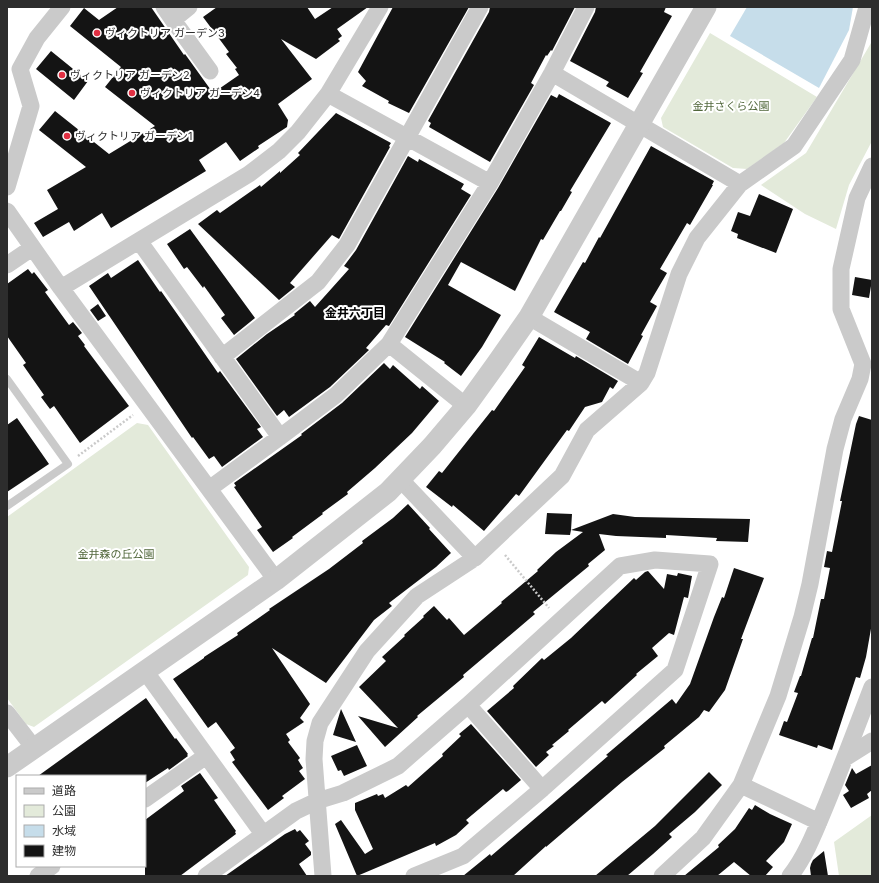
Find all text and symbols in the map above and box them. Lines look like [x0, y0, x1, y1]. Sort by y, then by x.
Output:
place label: ヴィクトリア ガーデン3 [105, 26, 225, 40]
marker: ヴィクトリア ガーデン3 [92, 28, 102, 38]
place label: ヴィクトリア ガーデン2 [70, 68, 190, 82]
marker: ヴィクトリア ガーデン2 [57, 70, 67, 80]
place label: ヴィクトリア ガーデン4 [140, 86, 260, 100]
marker: ヴィクトリア ガーデン4 [127, 88, 137, 98]
park label: 金井さくら公園 [693, 99, 770, 113]
place label: ヴィクトリア ガーデン1 [75, 129, 193, 143]
marker: ヴィクトリア ガーデン1 [62, 131, 72, 141]
district label: 金井六丁目 [325, 305, 385, 320]
park label: 金井森の丘公園 [78, 547, 155, 561]
legend [16, 775, 146, 867]
text: 道路 [52, 783, 76, 798]
text: 公園 [52, 803, 76, 818]
text: 水域 [52, 823, 76, 838]
text: 建物 [52, 843, 76, 858]

